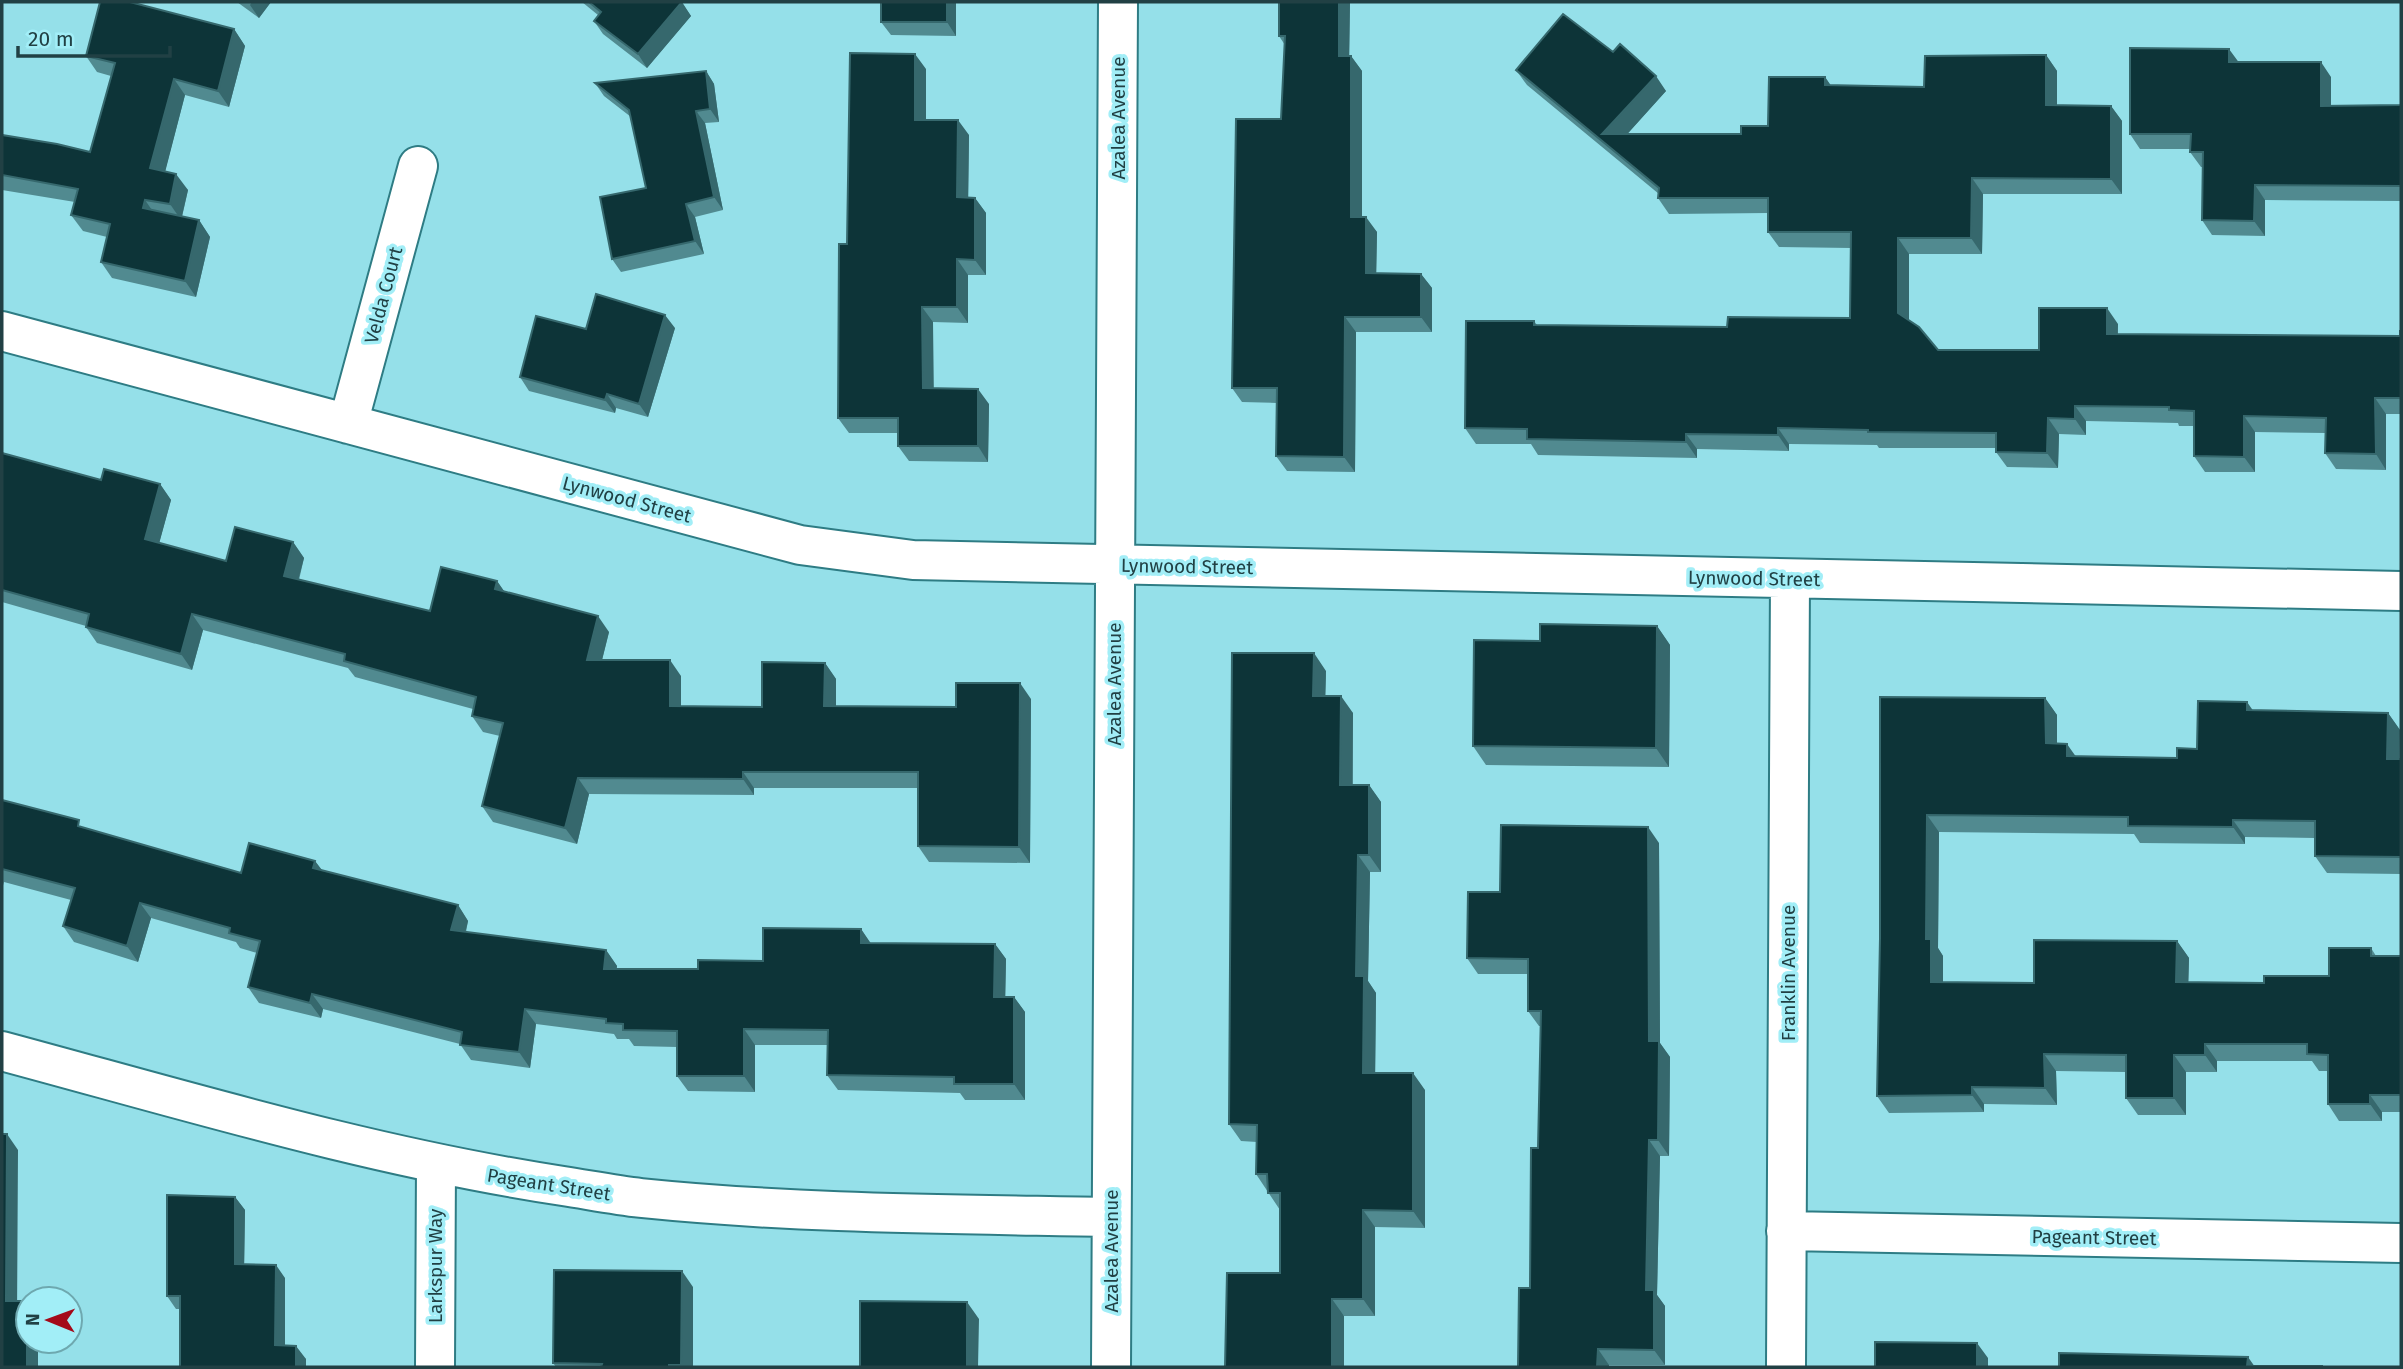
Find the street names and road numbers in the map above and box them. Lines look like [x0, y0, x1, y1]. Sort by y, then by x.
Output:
street label: Azalea Avenue [1107, 56, 1130, 180]
street label: Velda Court [360, 244, 407, 346]
street label: Lynwood Street [560, 471, 694, 528]
street label: Lynwood Street [1121, 554, 1254, 579]
street label: Lynwood Street [1688, 566, 1821, 591]
street label: Azalea Avenue [1103, 622, 1126, 746]
street label: Franklin Avenue [1777, 905, 1800, 1041]
street label: Pageant Street [485, 1163, 612, 1206]
street label: Azalea Avenue [1100, 1189, 1123, 1313]
street label: Larkspur Way [424, 1208, 447, 1323]
street label: Pageant Street [2031, 1225, 2157, 1250]

